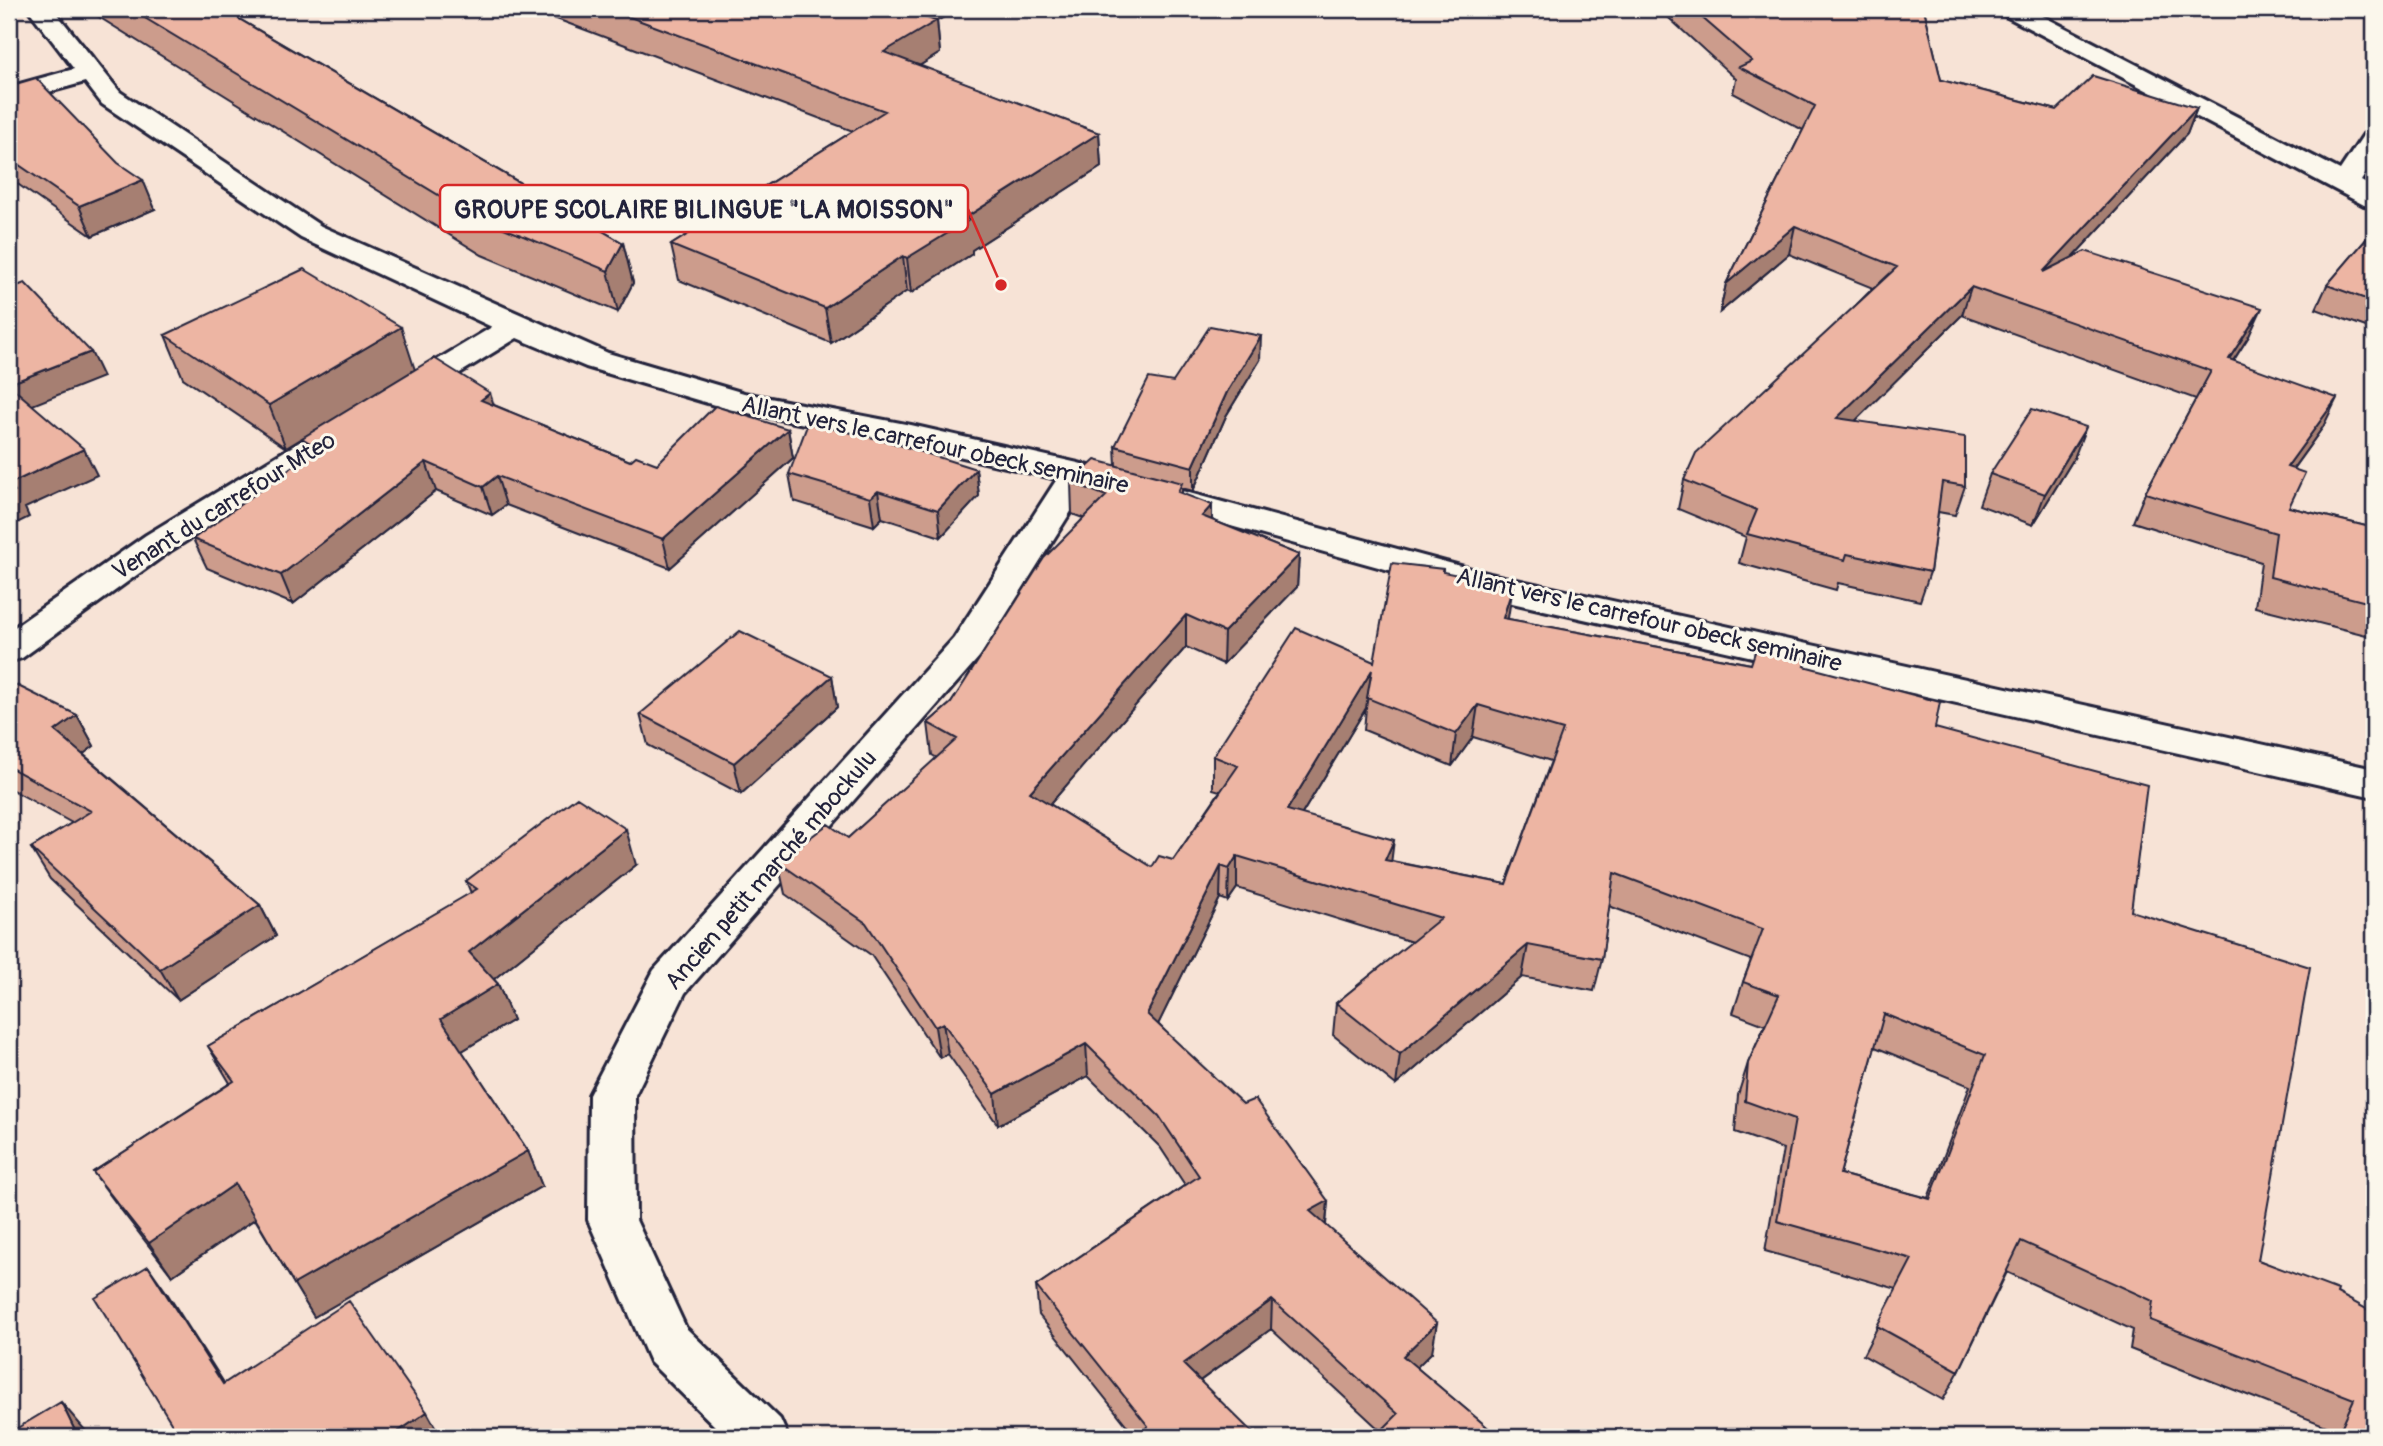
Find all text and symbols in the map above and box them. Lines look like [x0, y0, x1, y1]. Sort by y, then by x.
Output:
callout: GROUPE SCOLAIRE BILINGUE "LA MOISSON" [440, 185, 968, 232]
text: GROUPE SCOLAIRE BILINGUE "LA MOISSON" [454, 194, 954, 226]
street label: Allant vers le carrefour obeck seminaire [739, 390, 1131, 500]
street label: Venant du carrefour Mteo [107, 425, 341, 587]
street label: Allant vers le carrefour obeck seminaire [1453, 561, 1845, 679]
street label: Ancien petit marché mbockulu [659, 744, 883, 996]

